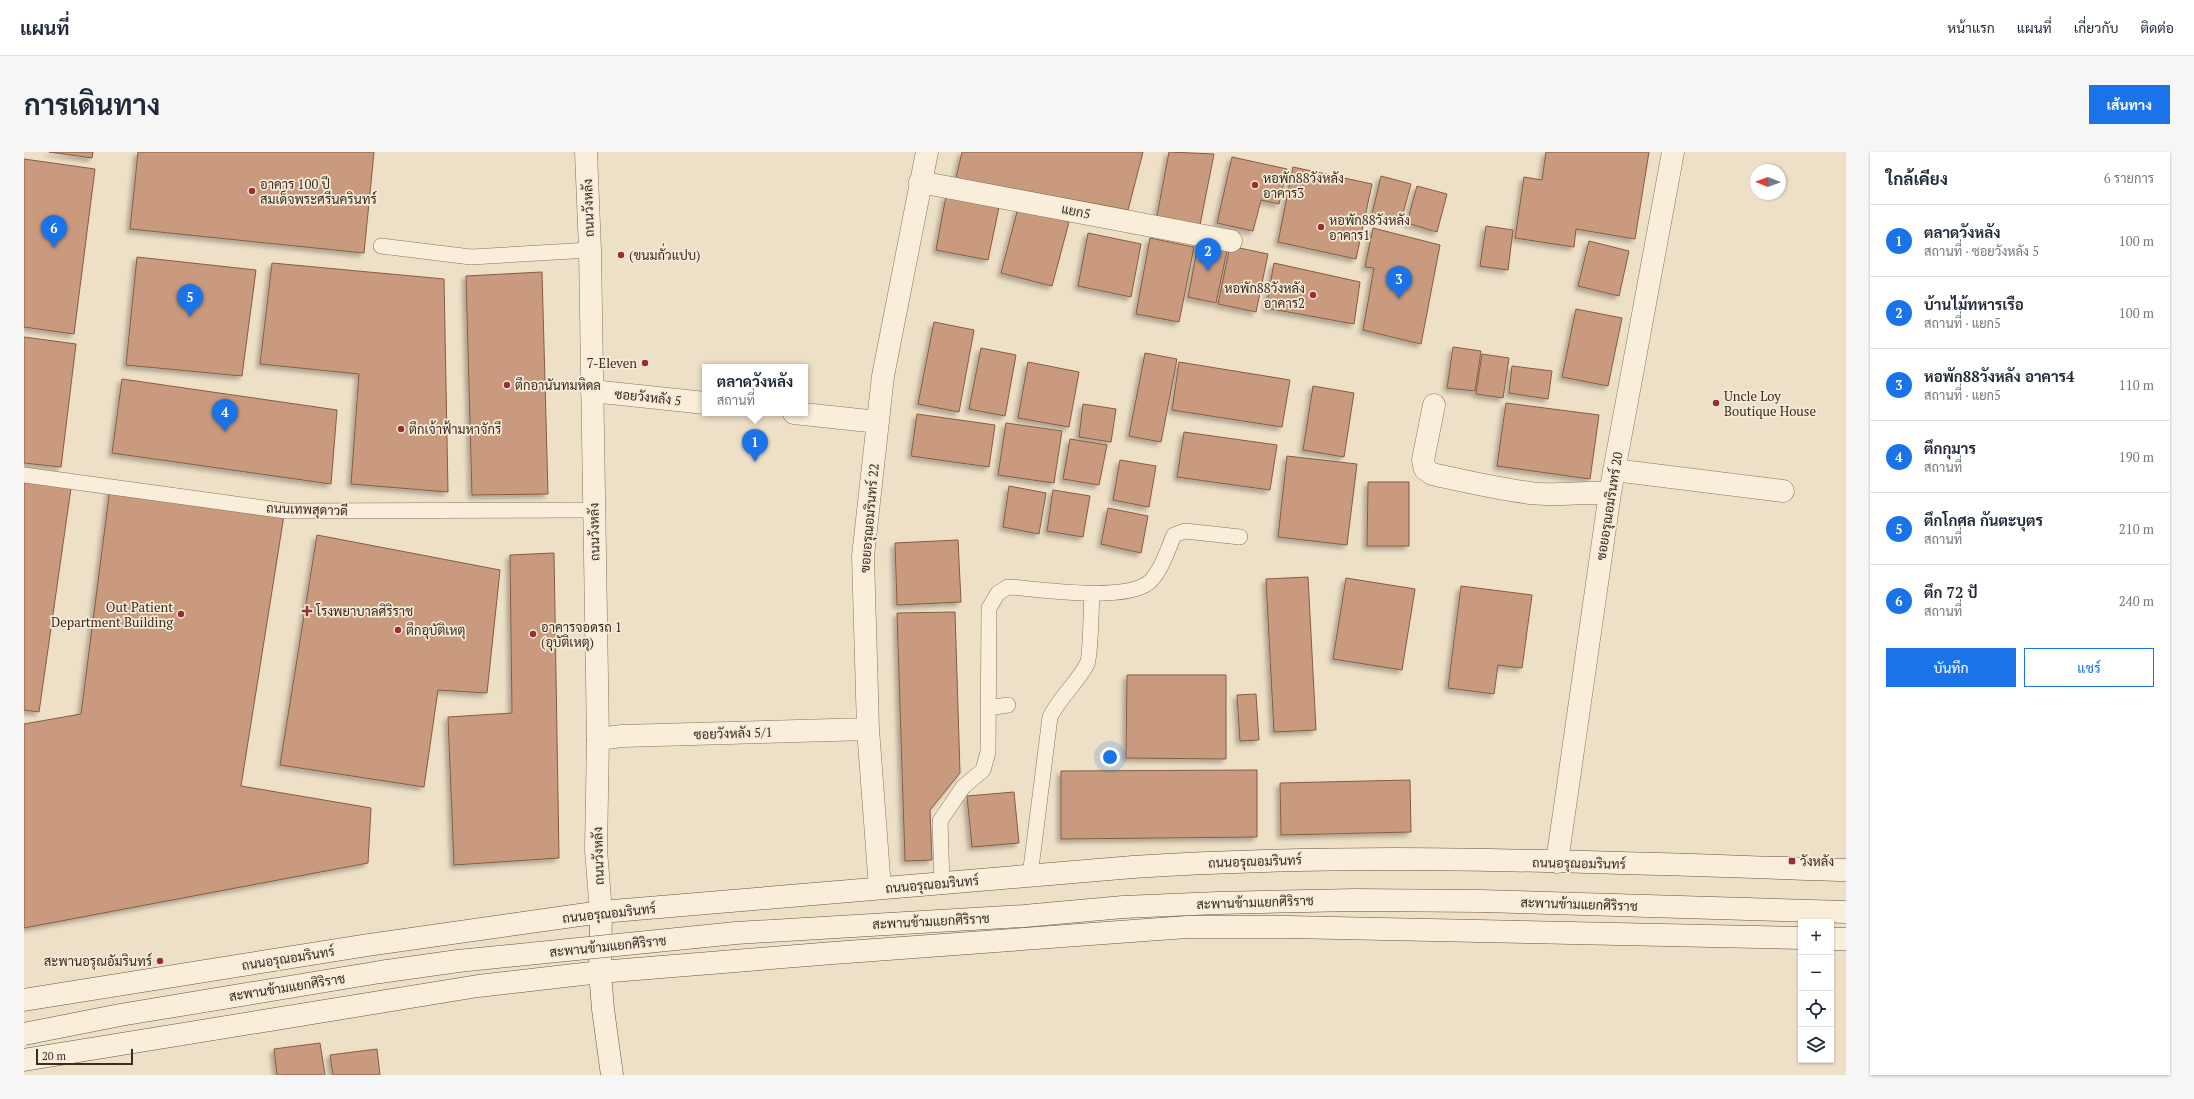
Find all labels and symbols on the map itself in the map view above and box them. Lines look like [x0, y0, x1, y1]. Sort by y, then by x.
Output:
north arrow [1750, 164, 1786, 200]
place label: หอพัก88วังหลัง อาคาร3 [1263, 169, 1344, 202]
place label: อาคาร 100 ปี สมเด็จพระศรีนครินทร์ [260, 175, 377, 208]
street label: ถนนวังหลัง [578, 179, 598, 237]
marker: หอพัก88วังหลัง อาคาร3 [1250, 180, 1260, 190]
marker: อาคาร 100 ปี สมเด็จพระศรีนครินทร์ [247, 186, 257, 196]
street label: แยก5 [1060, 199, 1092, 223]
place label: หอพัก88วังหลัง อาคาร1 [1329, 211, 1410, 244]
pin: 6 [41, 215, 67, 248]
marker: หอพัก88วังหลัง อาคาร1 [1316, 222, 1326, 232]
pin: 2 [1195, 238, 1221, 271]
place label: (ขนมถั่วแปบ) [629, 243, 701, 264]
marker: (ขนมถั่วแปบ) [616, 250, 626, 260]
pin: 3 [1386, 266, 1412, 299]
place label: หอพัก88วังหลัง อาคาร2 [1224, 279, 1305, 312]
pin: 5 [177, 284, 203, 317]
marker: หอพัก88วังหลัง อาคาร2 [1308, 290, 1318, 300]
place label: 7-Eleven [587, 354, 637, 372]
marker: 7-Eleven [640, 358, 650, 368]
place label: ตึกอานันทมหิดล [515, 376, 601, 394]
marker: ตึกอานันทมหิดล [502, 380, 512, 390]
street label: ซอยวังหลัง 5 [614, 385, 682, 409]
place label: Uncle Loy Boutique House [1724, 387, 1816, 420]
marker: Uncle Loy Boutique House [1711, 398, 1721, 408]
pin: 4 [212, 399, 238, 432]
place label: ตึกเจ้าฟ้ามหาจักรี [409, 420, 501, 438]
marker: ตึกเจ้าฟ้ามหาจักรี [396, 424, 406, 434]
pin: 1 [742, 429, 768, 462]
street label: ซอยอรุณอมรินทร์ 20 [1592, 450, 1627, 562]
street label: ซอยอรุณอมรินทร์ 22 [855, 463, 884, 574]
street label: ถนนเทพสุดาวดี [266, 499, 348, 520]
street label: ถนนวังหลัง [584, 503, 604, 561]
place label: Out Patient Department Building [51, 598, 173, 631]
place label: โรงพยาบาลศิริราช [315, 602, 413, 620]
marker: โรงพยาบาลศิริราช [301, 605, 313, 617]
marker: Out Patient Department Building [176, 609, 186, 619]
place label: อาคารจอดรถ 1 (อุบัติเหตุ) [541, 618, 622, 652]
place label: ตึกอุบัติเหตุ [406, 621, 465, 640]
marker: ตึกอุบัติเหตุ [393, 625, 403, 635]
marker: อาคารจอดรถ 1 (อุบัติเหตุ) [528, 629, 538, 639]
street label: ซอยวังหลัง 5/1 [693, 723, 773, 743]
your location [1100, 747, 1120, 767]
street label: ถนนวังหลัง [588, 827, 608, 885]
street label: ถนนอรุณอมรินทร์ [1208, 850, 1302, 873]
place label: วังหลัง [1800, 852, 1834, 870]
street label: ถนนอรุณอมรินทร์ [1532, 853, 1626, 874]
marker: วังหลัง [1787, 856, 1797, 866]
street label: ถนนอรุณอมรินทร์ [884, 871, 980, 898]
street label: สะพานข้ามแยกศิริราช [1196, 891, 1314, 913]
street label: สะพานข้ามแยกศิริราช [1520, 893, 1638, 915]
street label: ถนนอรุณอมรินทร์ [561, 899, 657, 928]
street label: สะพานข้ามแยกศิริราช [872, 909, 990, 933]
street label: สะพานข้ามแยกศิริราช [549, 931, 667, 961]
street label: ถนนอรุณอมรินทร์ [240, 942, 336, 975]
place label: สะพานอรุณอัมรินทร์ [44, 952, 152, 971]
marker: สะพานอรุณอัมรินทร์ [155, 956, 165, 966]
street label: สะพานข้ามแยกศิริราช [228, 969, 347, 1005]
scale bar [36, 1047, 133, 1066]

